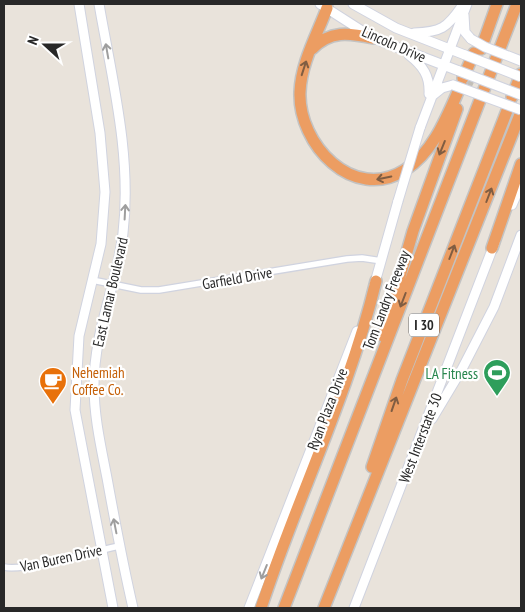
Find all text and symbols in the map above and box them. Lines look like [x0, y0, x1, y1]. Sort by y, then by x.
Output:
north arrow [20, 20, 70, 70]
street label: Lincoln Drive [359, 21, 429, 67]
text: N [23, 34, 43, 47]
one-way arrow [101, 43, 111, 59]
one-way arrow [300, 60, 310, 76]
one-way arrow [436, 140, 446, 155]
one-way arrow [377, 174, 393, 183]
one-way arrow [485, 188, 494, 204]
one-way arrow [120, 204, 129, 220]
street label: East Lamar Boulevard [88, 235, 132, 349]
one-way arrow [448, 245, 457, 260]
street label: Tom Landry Freeway [358, 247, 414, 352]
street label: Garfield Drive [201, 263, 273, 293]
one-way arrow [398, 292, 407, 307]
road number: I 30 [409, 314, 439, 336]
sports icon: LA Fitness [482, 358, 512, 397]
place label: Nehemiah Coffee Co. [72, 363, 125, 399]
place label: LA Fitness [425, 364, 478, 383]
street label: Ryan Plaza Drive [303, 365, 351, 453]
cafe icon: Nehemiah Coffee Co. [38, 366, 68, 405]
street label: West Interstate 30 [394, 390, 446, 486]
one-way arrow [390, 397, 399, 412]
one-way arrow [110, 519, 120, 535]
street label: Van Buren Drive [17, 540, 104, 576]
one-way arrow [259, 564, 268, 579]

